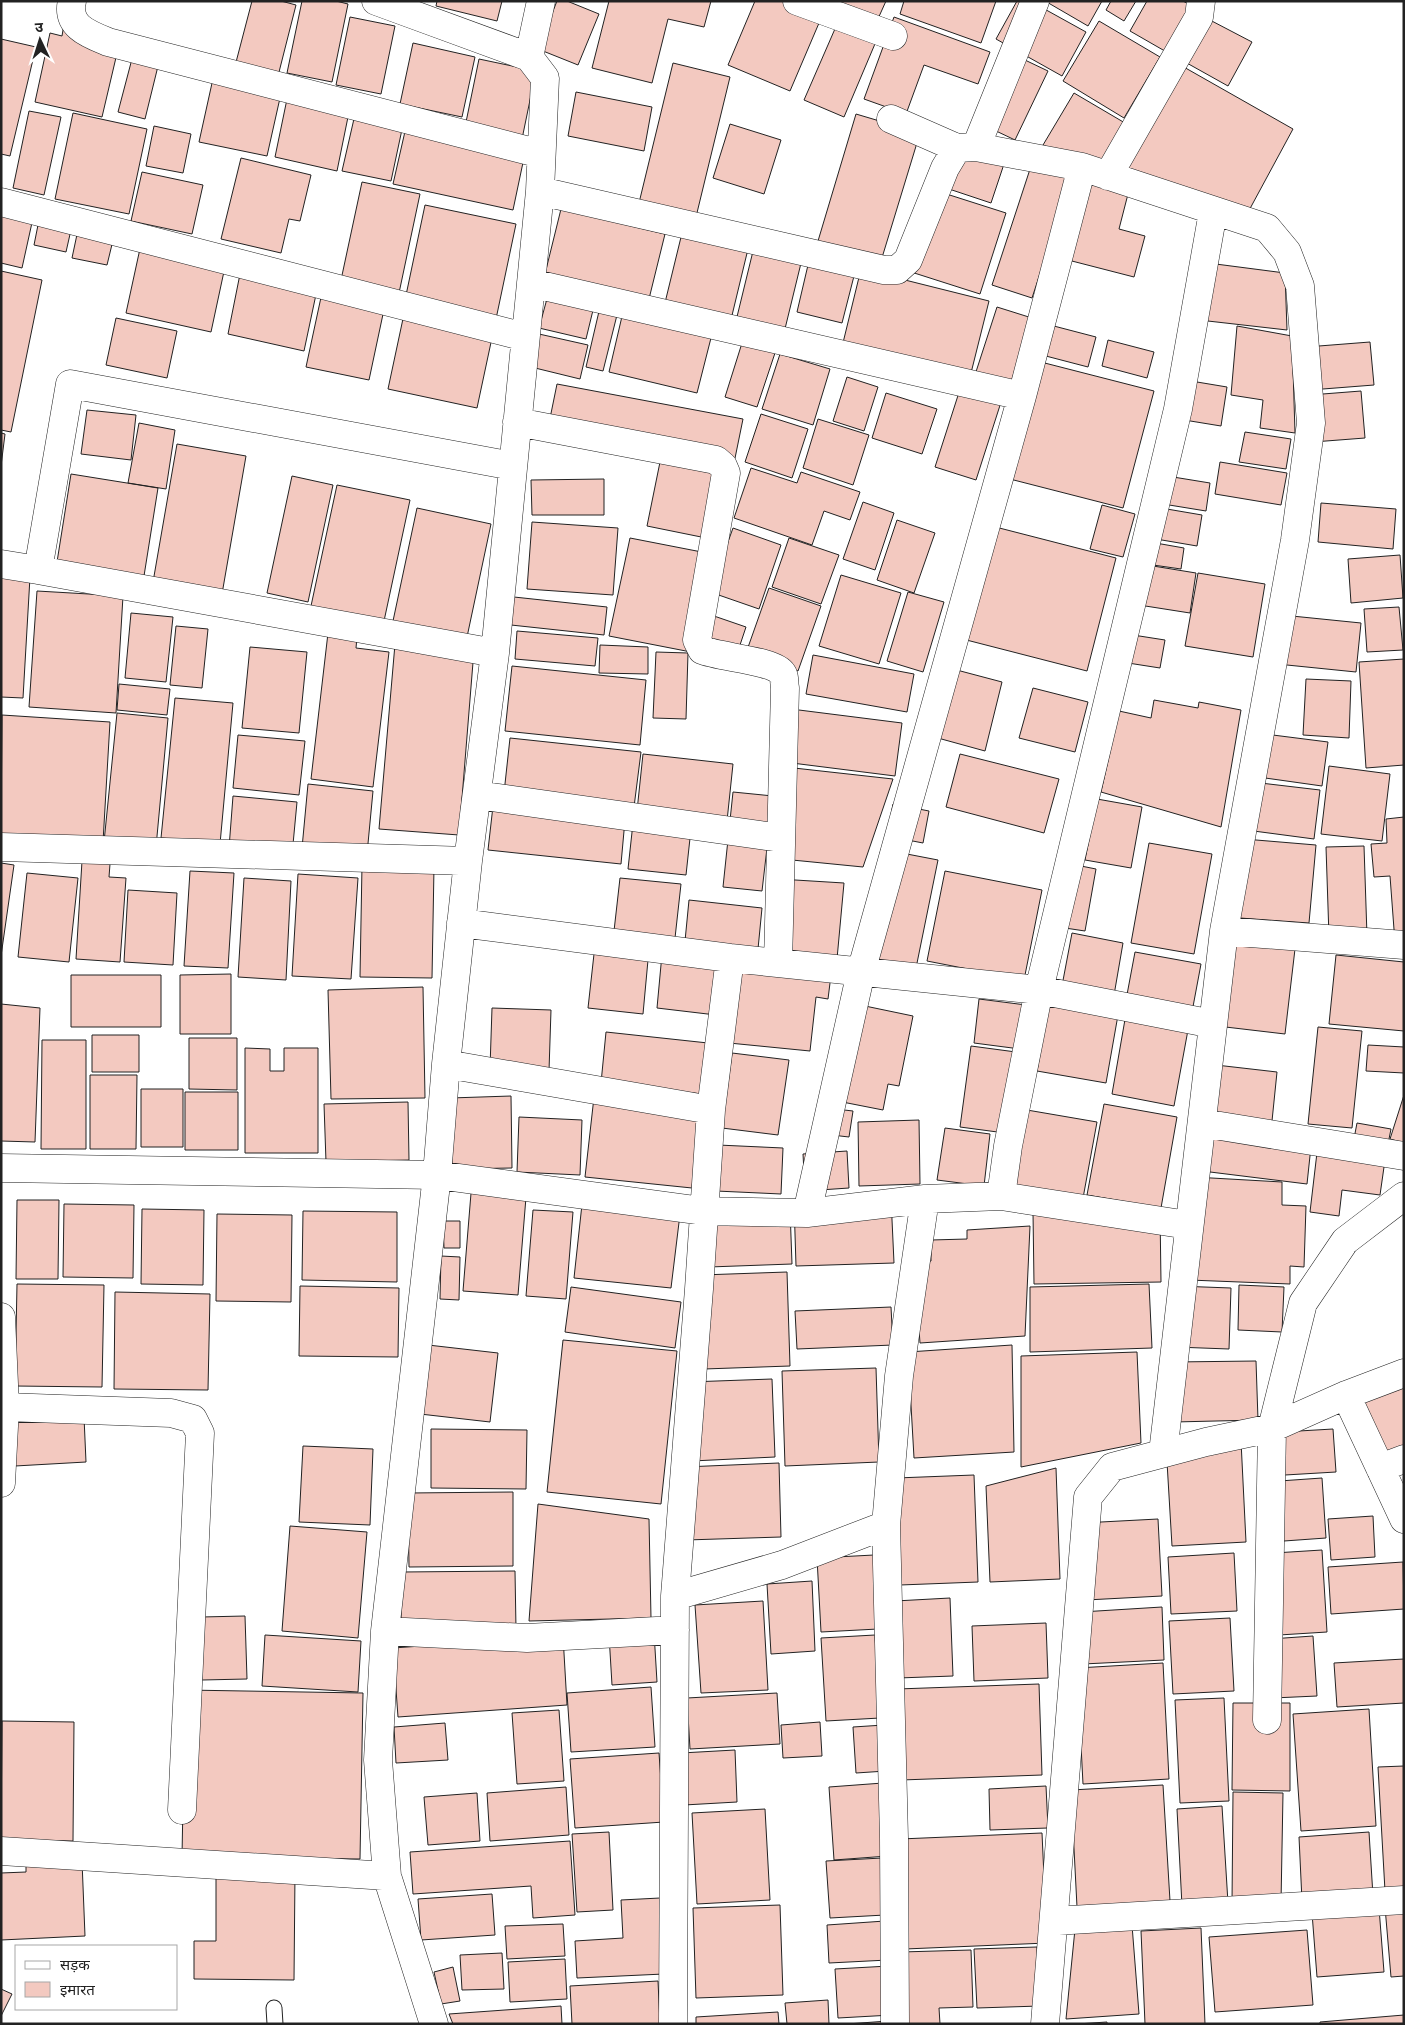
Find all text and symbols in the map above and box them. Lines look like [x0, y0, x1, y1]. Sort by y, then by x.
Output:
north arrow [15, 15, 65, 65]
text: उ [34, 18, 45, 36]
legend [15, 1945, 178, 2010]
text: सड़क [60, 1955, 90, 1974]
text: इमारत [60, 1980, 95, 1999]

